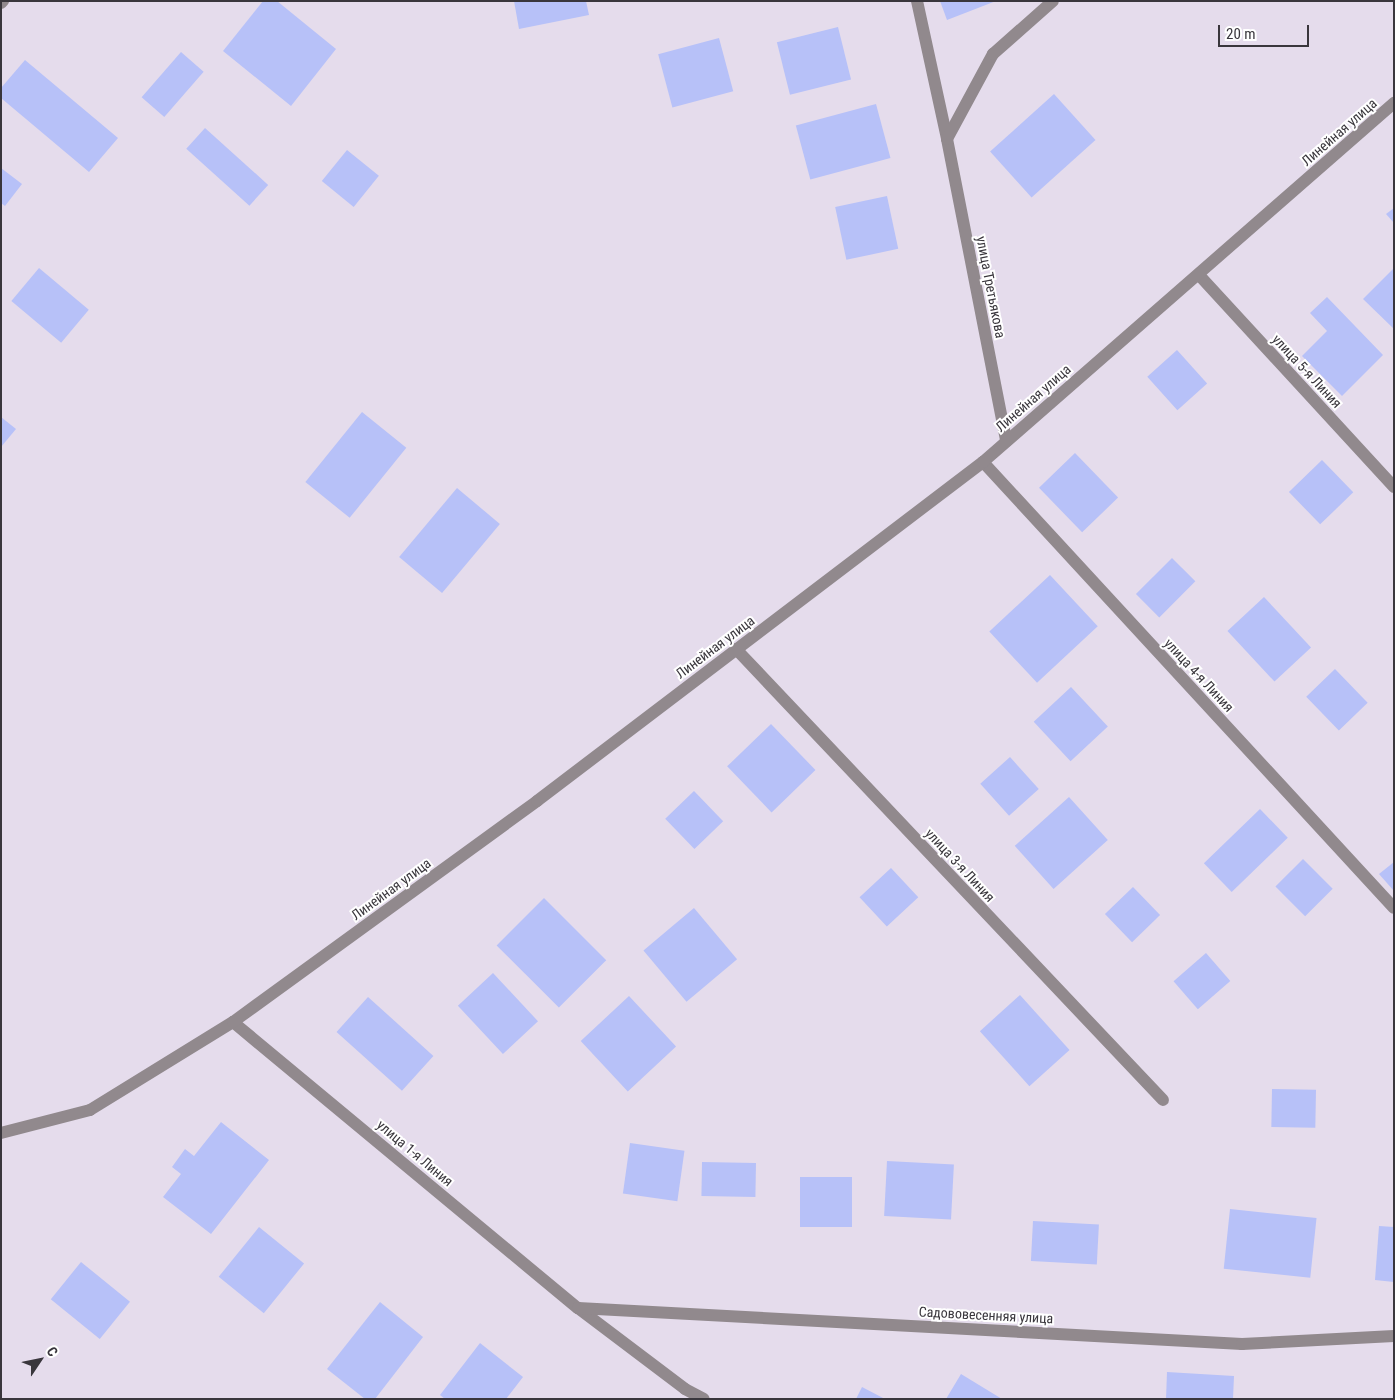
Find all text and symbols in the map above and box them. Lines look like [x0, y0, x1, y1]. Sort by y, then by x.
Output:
scale bar [1220, 15, 1311, 47]
text: 20 m [1226, 25, 1256, 43]
street label: Линейная улица [1298, 95, 1380, 169]
street label: улица Третьякова [973, 234, 1009, 340]
street label: улица 5-я Линия [1269, 331, 1345, 411]
street label: Линейная улица [992, 361, 1074, 435]
street label: Линейная улица [672, 612, 758, 682]
street label: улица 4-я Линия [1161, 635, 1237, 715]
street label: улица 3-я Линия [922, 825, 998, 905]
street label: Линейная улица [348, 855, 434, 923]
street label: улица 1-я Линия [374, 1116, 456, 1190]
street label: Садововесенняя улица [918, 1303, 1054, 1327]
north arrow [15, 1335, 65, 1385]
text: С [44, 1344, 61, 1359]

